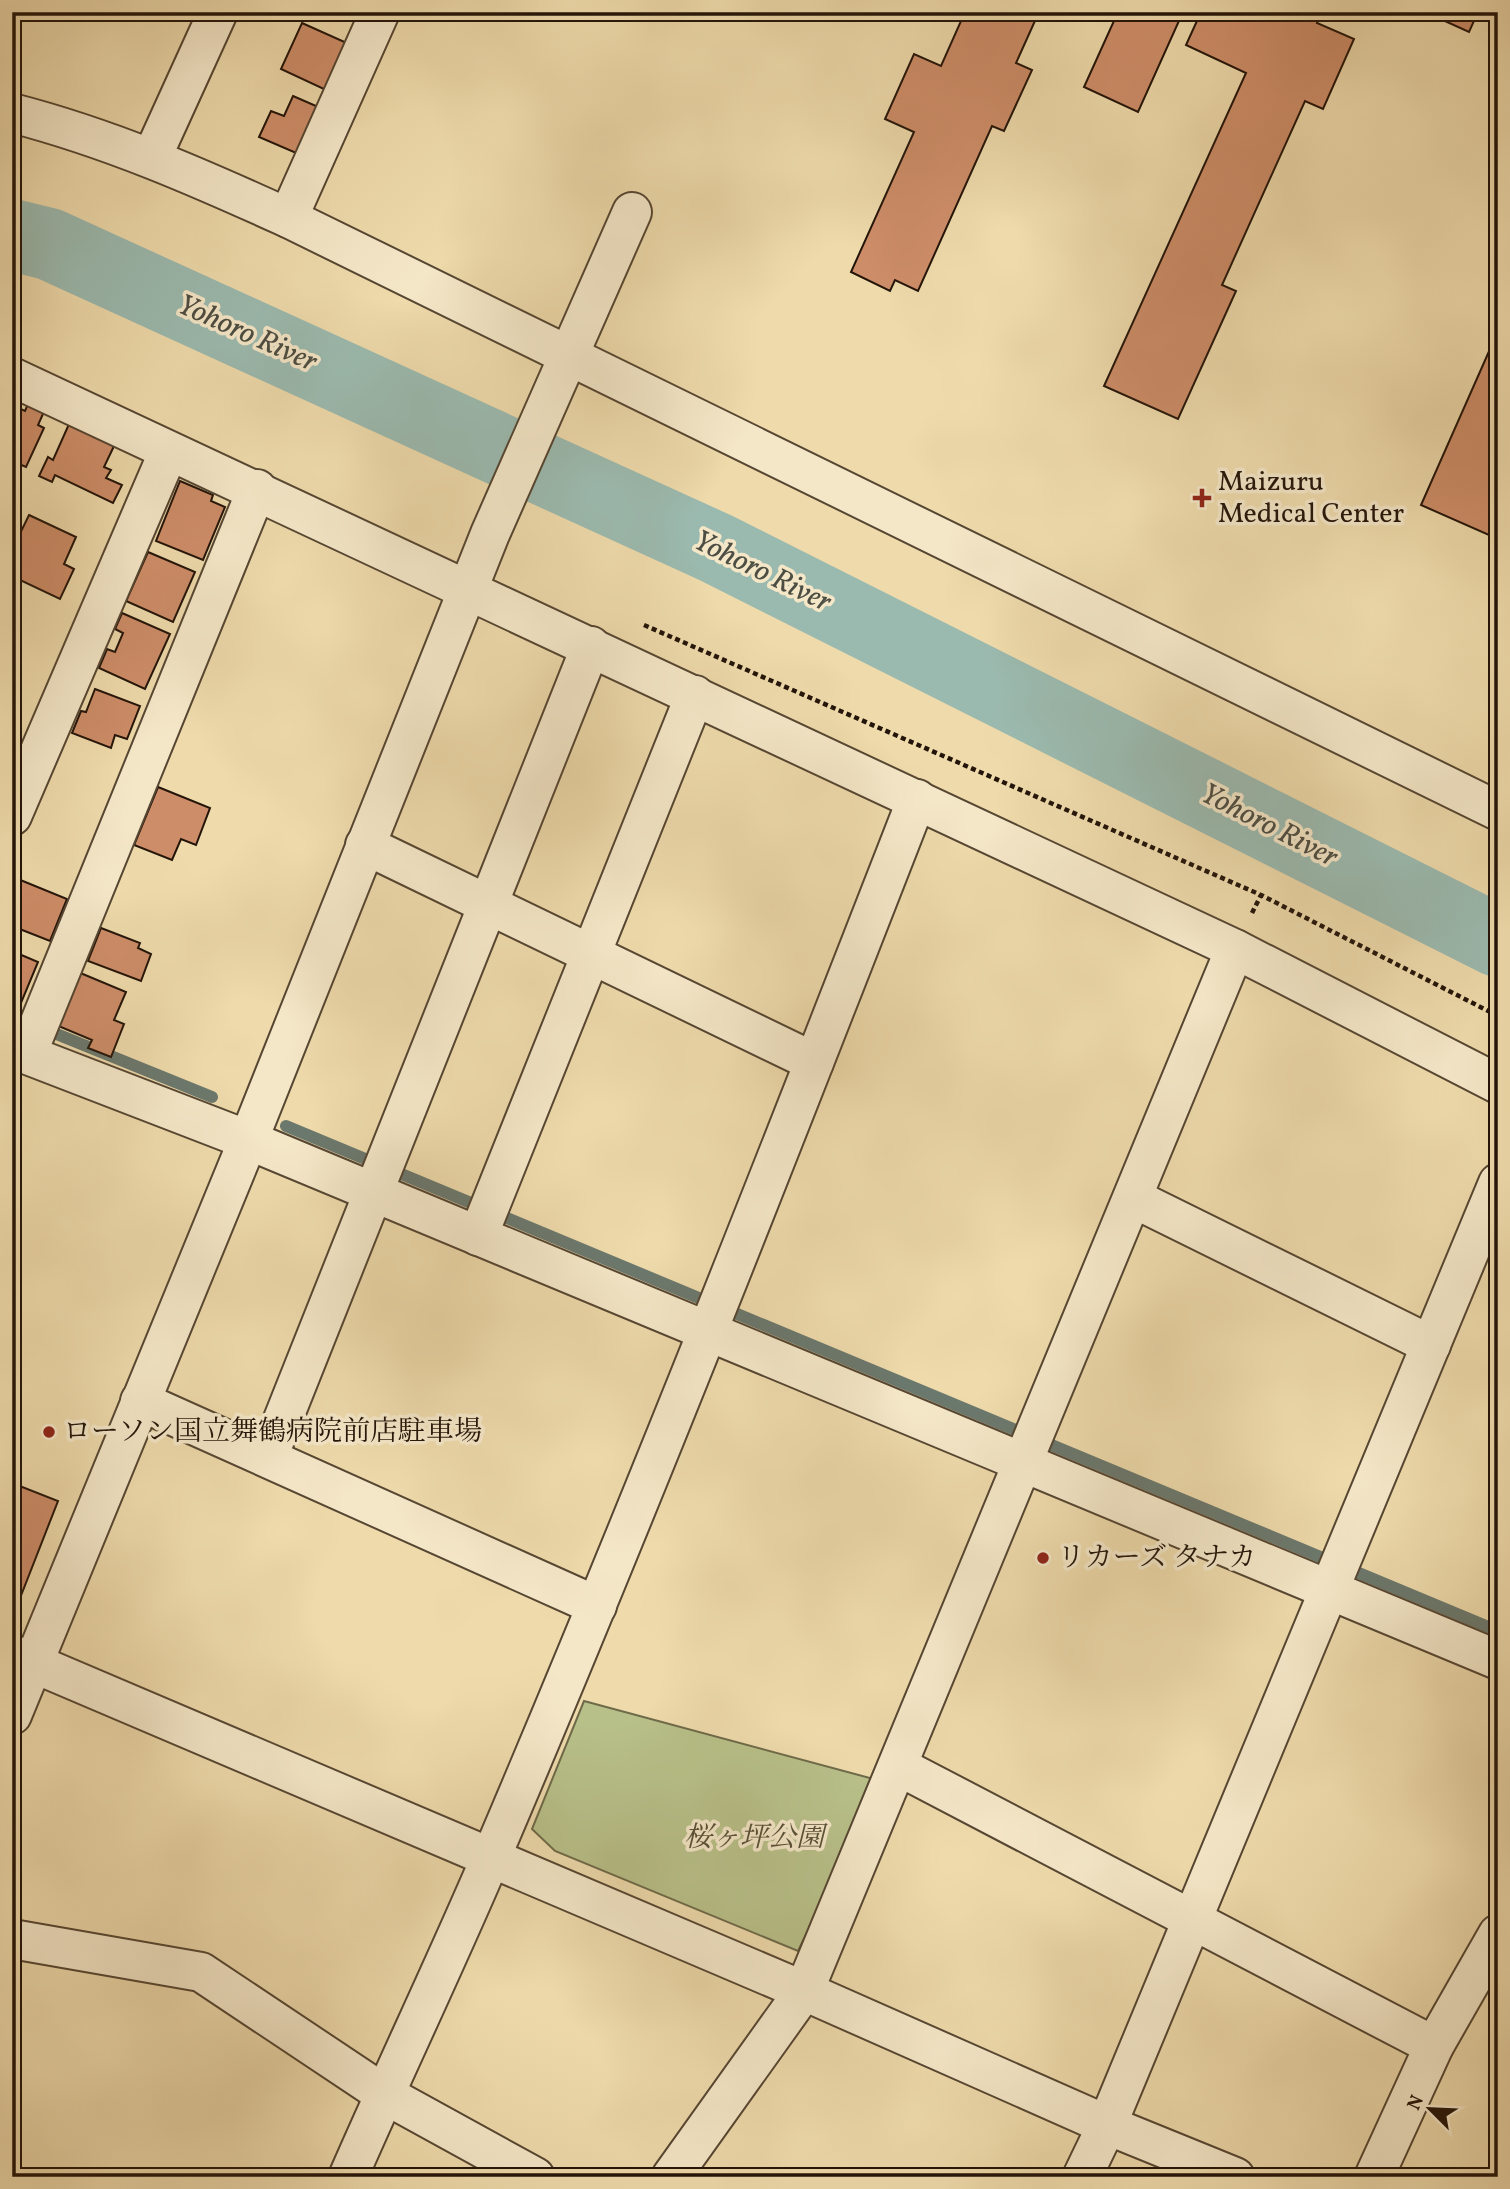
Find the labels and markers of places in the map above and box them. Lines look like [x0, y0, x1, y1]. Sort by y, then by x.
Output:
place label: Maizuru Medical Center [1218, 463, 1405, 534]
marker: Maizuru Medical Center [1192, 488, 1212, 508]
place label: ローソン国立舞鶴病院前店駐車場 [63, 1413, 482, 1452]
marker: ローソン国立舞鶴病院前店駐車場 [41, 1424, 57, 1440]
place label: リカーズ タナカ [1057, 1539, 1256, 1578]
marker: リカーズ タナカ [1035, 1550, 1051, 1566]

